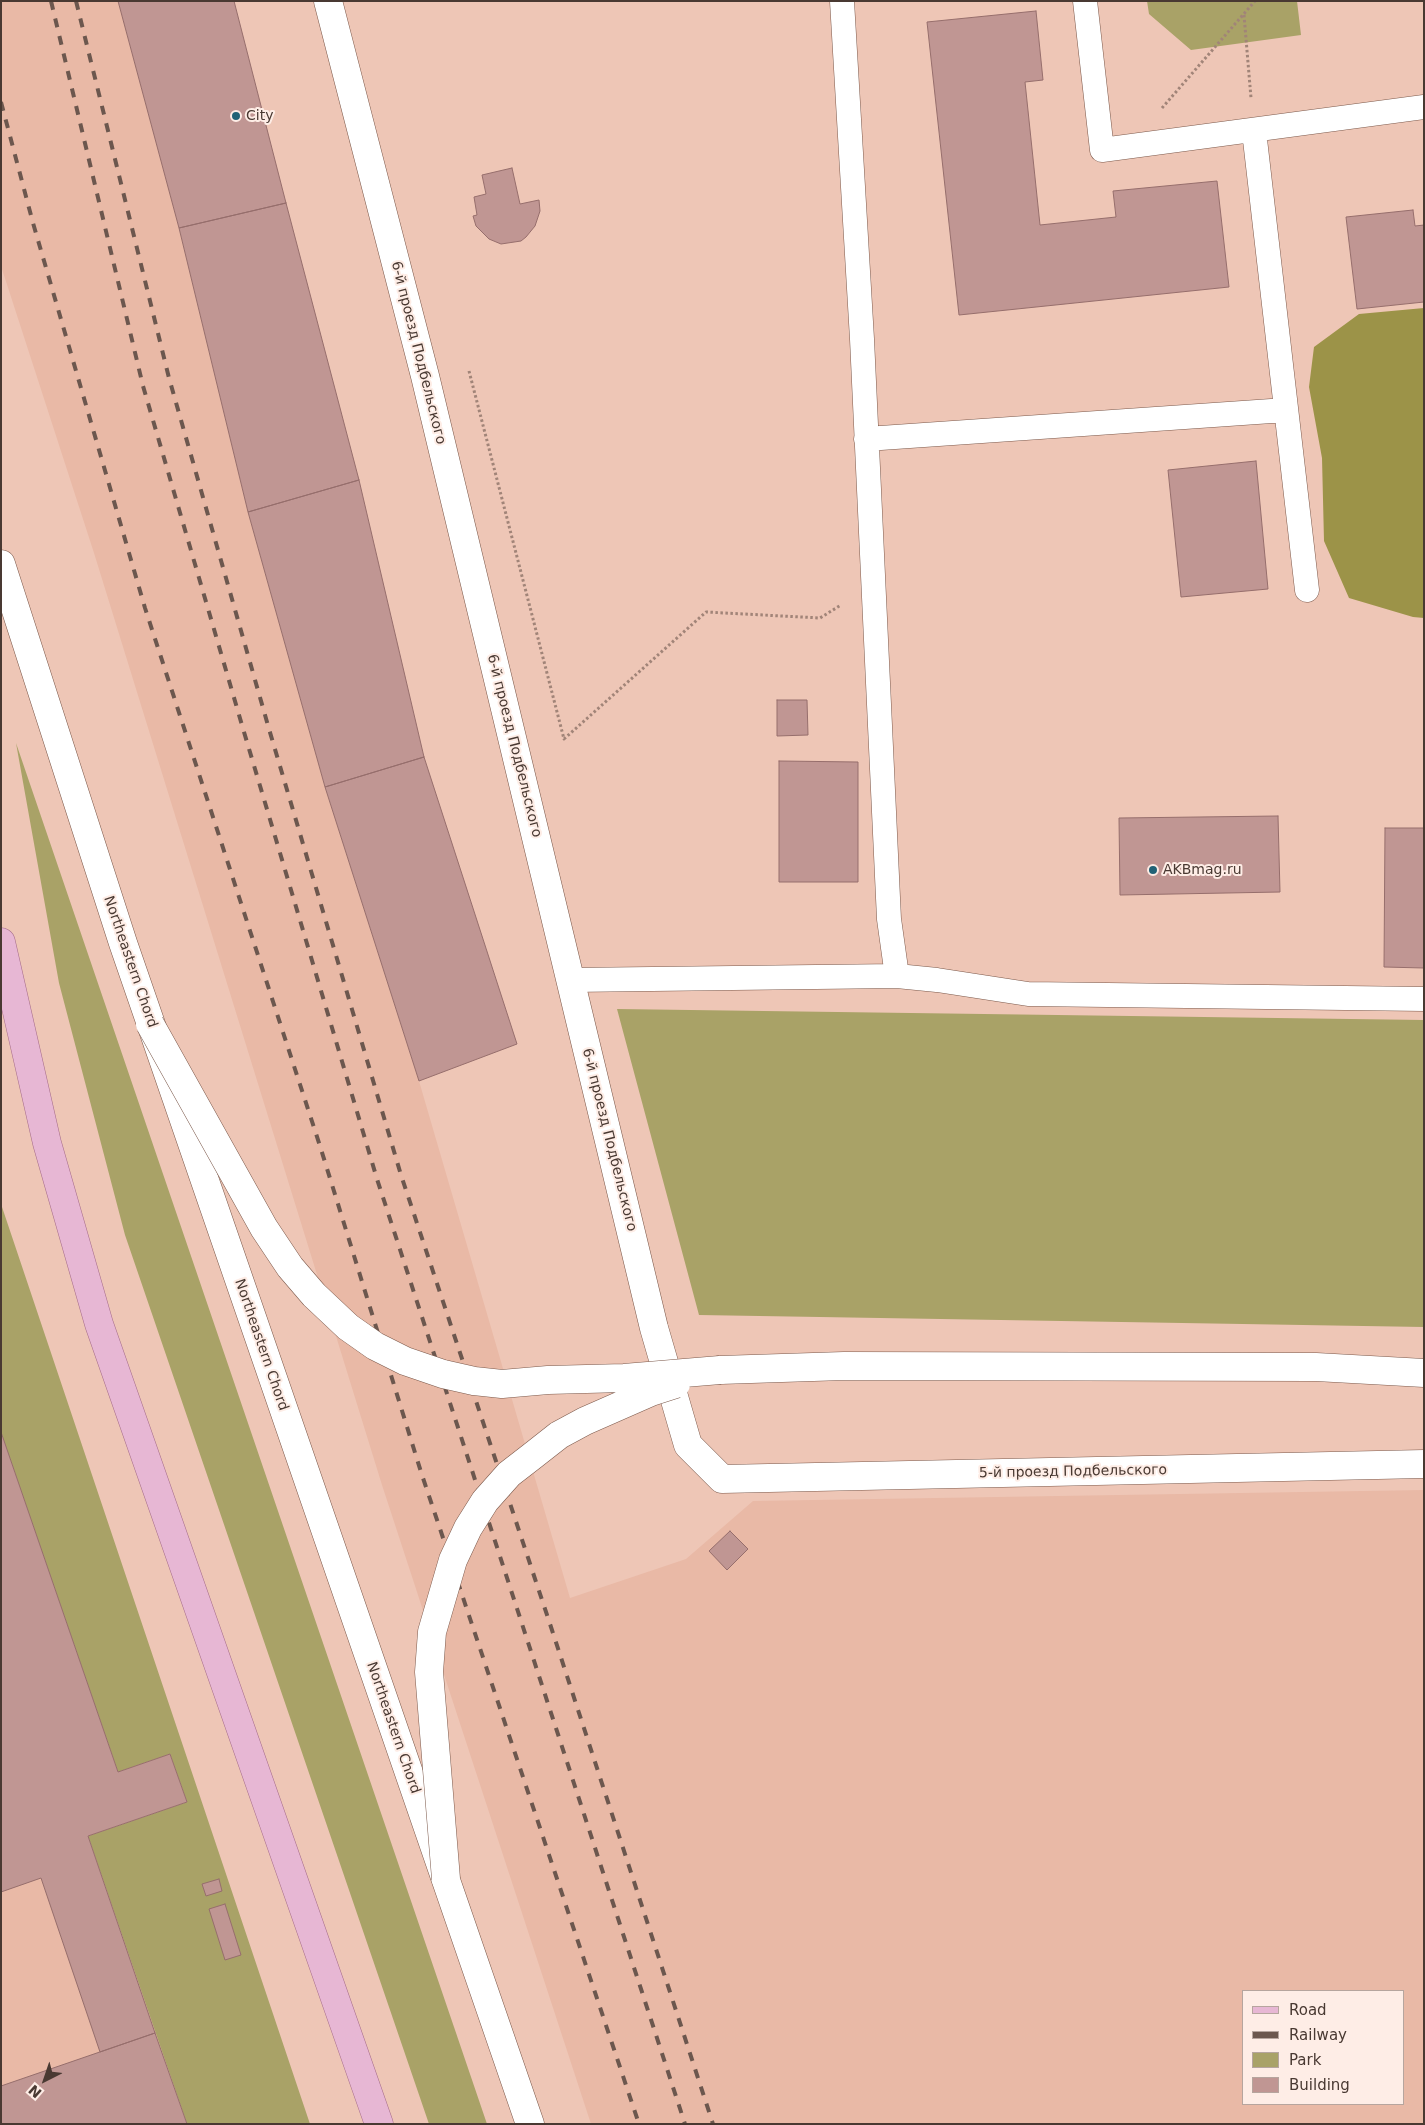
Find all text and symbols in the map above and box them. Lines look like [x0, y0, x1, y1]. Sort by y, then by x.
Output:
place label: City [246, 108, 273, 124]
marker: City [230, 110, 242, 122]
street label: 6-й проезд Подбельского [387, 260, 449, 446]
street label: 6-й проезд Подбельского [483, 653, 545, 839]
place label: AKBmag.ru [1163, 862, 1242, 878]
marker: AKBmag.ru [1147, 864, 1159, 876]
street label: Northeastern Chord [100, 894, 160, 1030]
street label: 6-й проезд Подбельского [578, 1047, 640, 1233]
street label: Northeastern Chord [231, 1277, 291, 1413]
street label: 5-й проезд Подбельского [979, 1462, 1167, 1482]
street label: Northeastern Chord [363, 1660, 423, 1796]
legend [1242, 1990, 1405, 2105]
text: Road [1289, 2001, 1327, 2019]
text: Railway [1289, 2026, 1347, 2044]
text: Park [1289, 2051, 1321, 2069]
north arrow [20, 2055, 70, 2105]
text: Building [1289, 2076, 1350, 2094]
text: N [25, 2081, 45, 2101]

